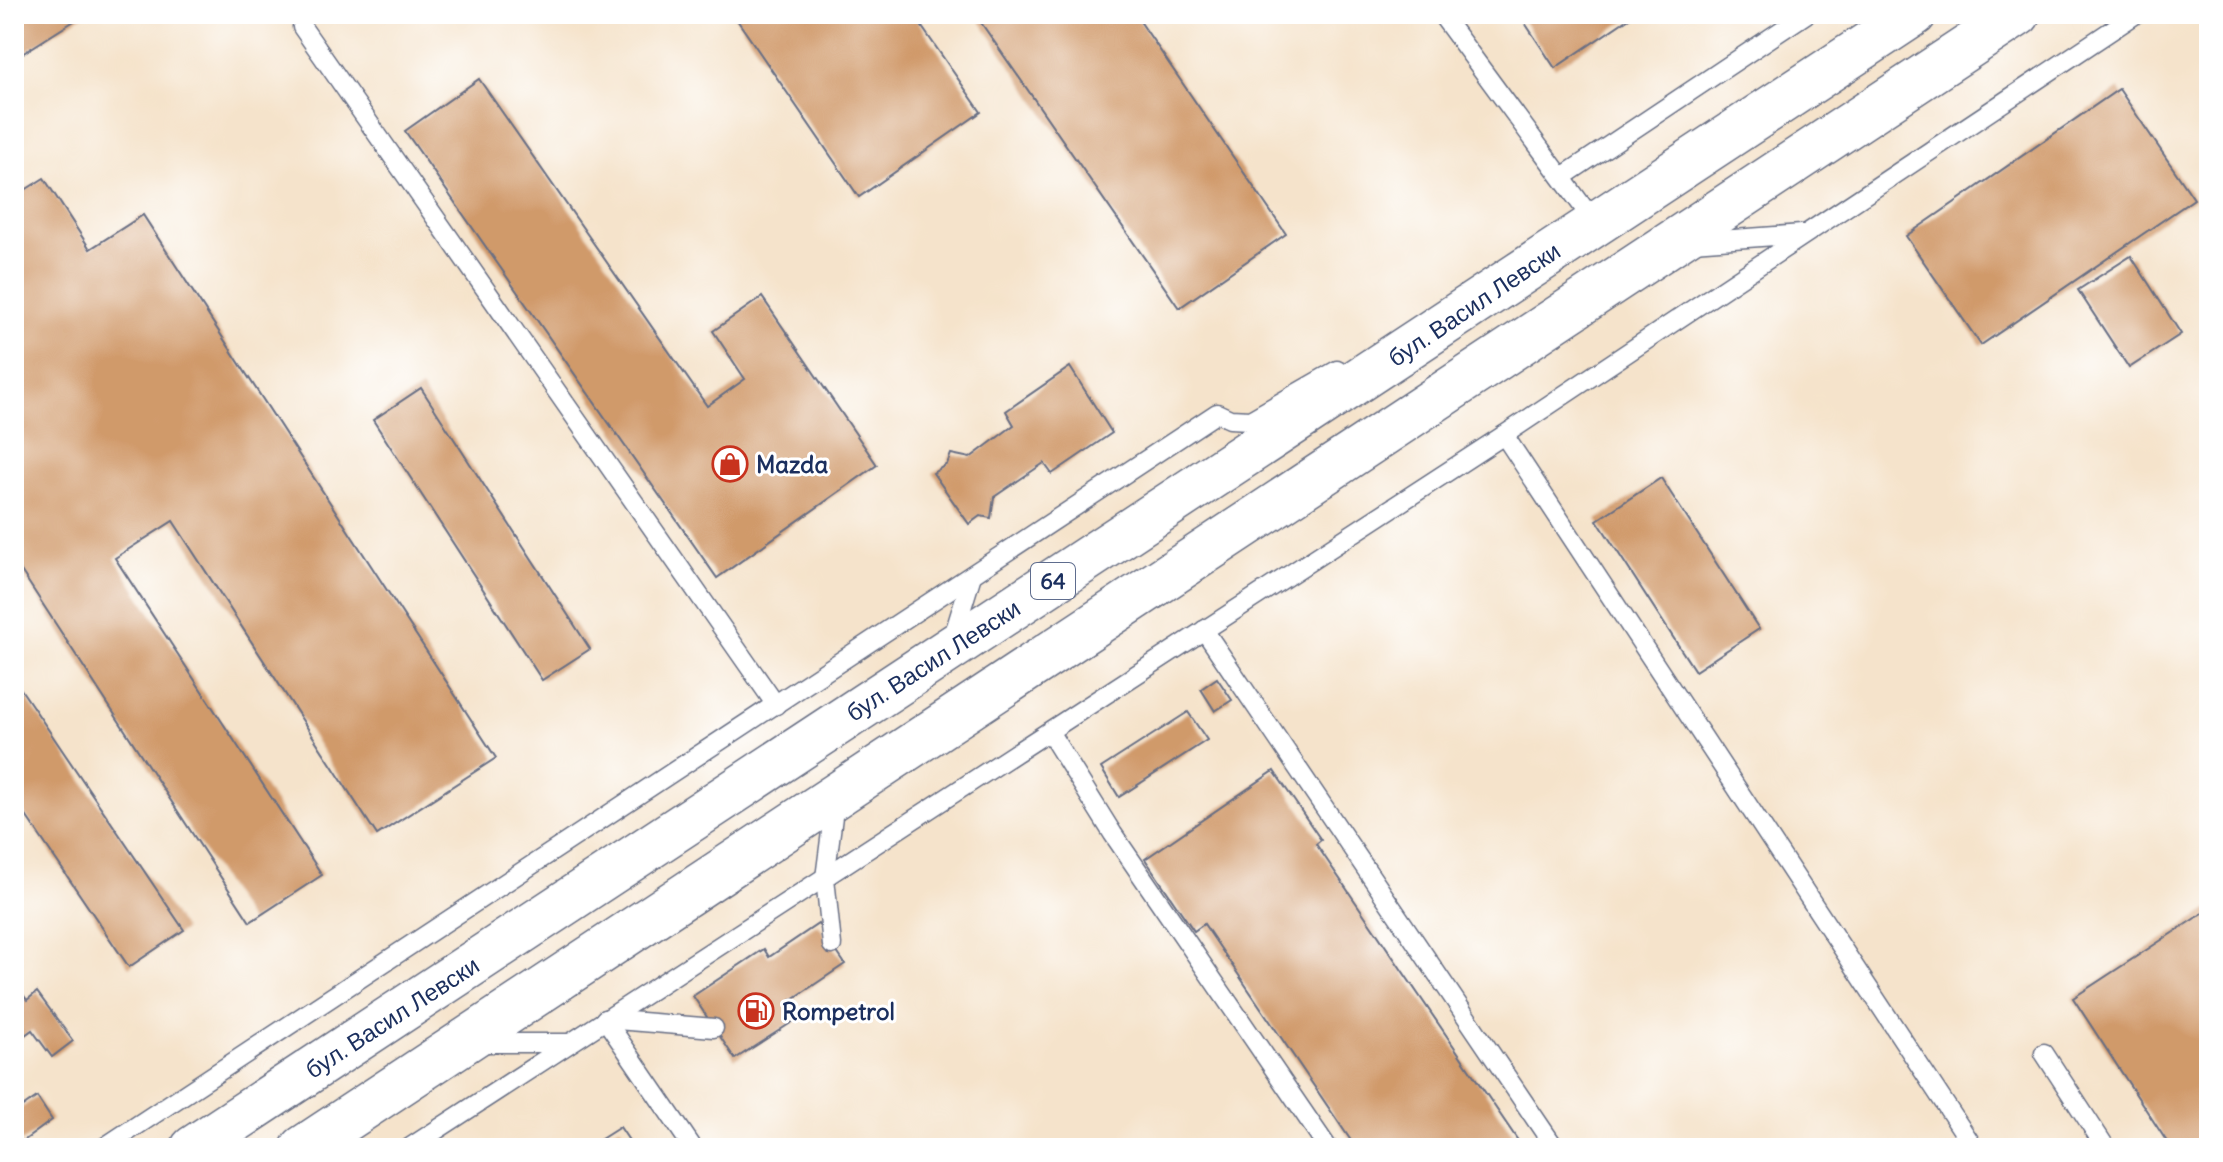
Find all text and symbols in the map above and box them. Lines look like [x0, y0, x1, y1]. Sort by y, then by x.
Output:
street label: бул. Васил Левски [1382, 235, 1566, 373]
shop icon: Mazda [711, 445, 749, 483]
place label: Mazda [756, 449, 828, 479]
road number: 64 [1031, 563, 1075, 599]
street label: бул. Васил Левски [840, 593, 1026, 727]
street label: бул. Васил Левски [299, 950, 485, 1084]
fuel station icon: Rompetrol [737, 992, 775, 1030]
place label: Rompetrol [782, 996, 895, 1026]

